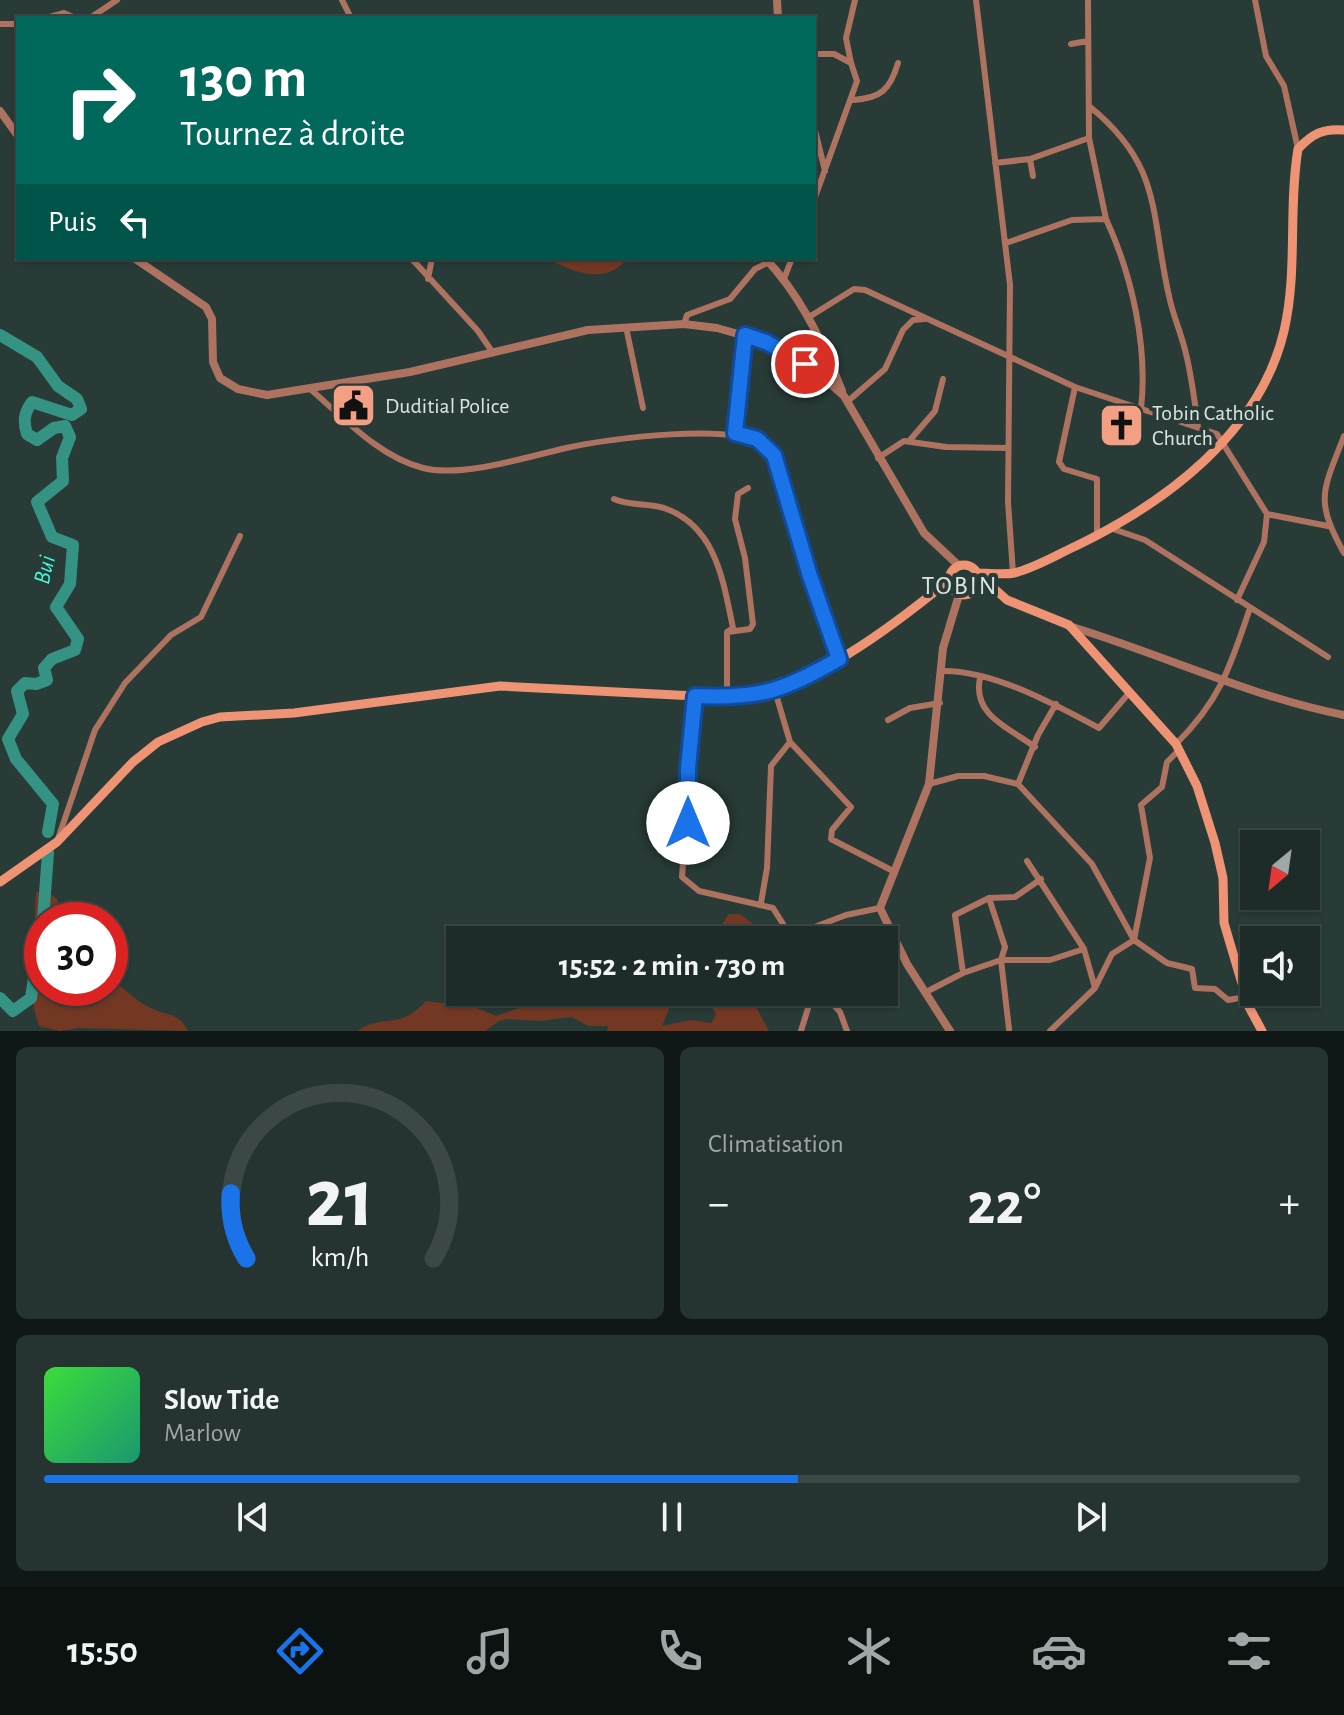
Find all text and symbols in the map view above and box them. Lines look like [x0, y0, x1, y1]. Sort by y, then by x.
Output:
icon: right [48, 48, 152, 152]
text: 130 m [180, 51, 307, 107]
text: Tournez à droite [180, 116, 405, 152]
icon: left [113, 200, 157, 244]
text: Puis [48, 207, 97, 237]
pin [771, 330, 839, 398]
icon: arrive [783, 342, 827, 386]
public building icon: Duditial Police [330, 382, 378, 430]
place label: Duditial Police [385, 395, 509, 417]
church icon: Tobin Catholic Church [1097, 402, 1145, 450]
place label: Tobin Catholic Church [1152, 402, 1274, 449]
water label: Bui [30, 553, 60, 587]
district label: TOBIN [922, 573, 998, 599]
position arrow [646, 781, 730, 865]
north arrow [1240, 830, 1320, 910]
map controls [1240, 830, 1320, 1006]
speed limit sign: 30 [24, 902, 128, 1006]
button: sound [1240, 926, 1320, 1006]
text: 15:52 · 2 min · 730 m [559, 951, 785, 981]
text: Climatisation [708, 1131, 844, 1157]
text: 21 [305, 1158, 375, 1242]
text: 22° [967, 1175, 1041, 1235]
text: − [708, 1182, 729, 1226]
text: + [1279, 1182, 1300, 1226]
text: km/h [311, 1243, 369, 1272]
text: Slow Tide [164, 1385, 279, 1415]
text: Marlow [164, 1420, 241, 1446]
icon: previous [231, 1495, 275, 1539]
icon: pause [650, 1495, 694, 1539]
icon: next [1069, 1495, 1113, 1539]
icon: directions [272, 1623, 328, 1679]
icon: music [462, 1623, 518, 1679]
icon: phone [652, 1623, 708, 1679]
icon: climate [841, 1623, 897, 1679]
icon: car [1031, 1623, 1087, 1679]
icon: filters [1221, 1623, 1277, 1679]
text: 15:50 [67, 1633, 138, 1669]

